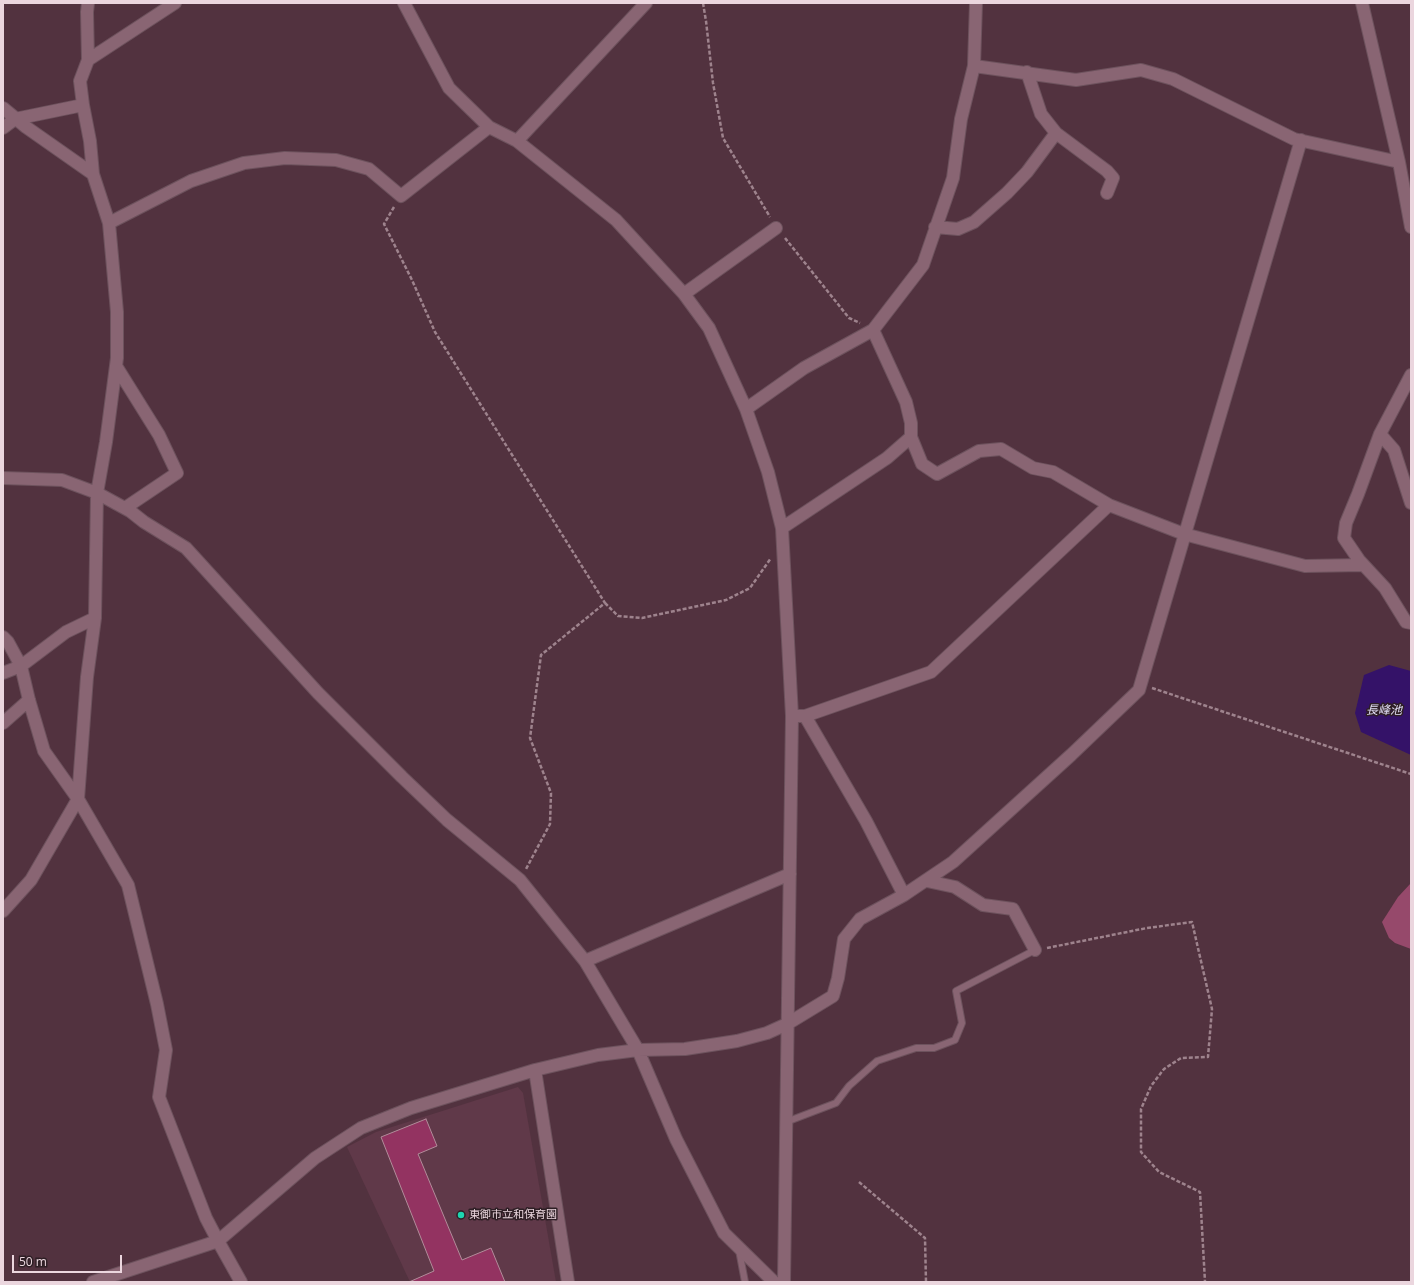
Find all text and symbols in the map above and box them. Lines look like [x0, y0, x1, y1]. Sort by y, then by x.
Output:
water label: 長峰池 [1366, 704, 1402, 718]
place label: 東御市立和保育園 [469, 1208, 557, 1222]
marker: 東御市立和保育園 [456, 1210, 466, 1220]
scale bar [14, 1247, 124, 1273]
text: 50 m [19, 1253, 47, 1270]

